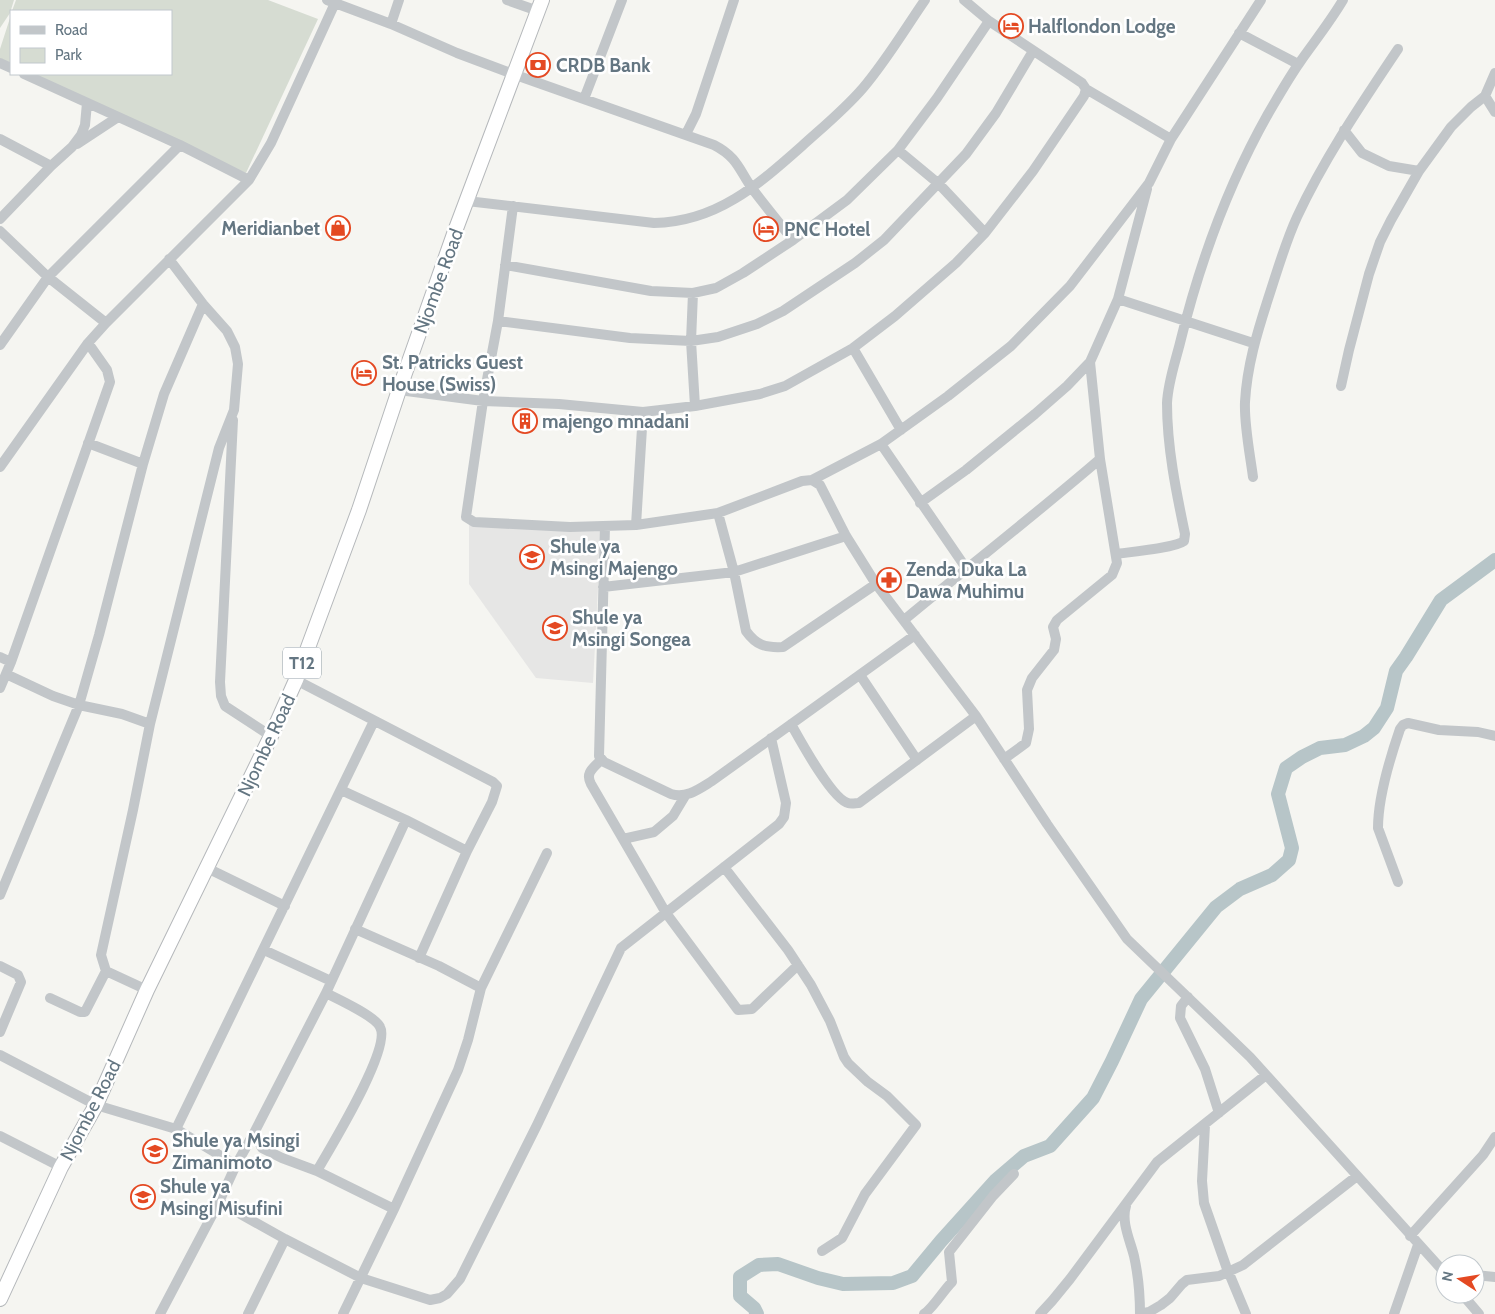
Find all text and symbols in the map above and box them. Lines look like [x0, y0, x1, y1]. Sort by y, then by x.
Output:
legend [10, 10, 172, 75]
hotel icon: Halflondon Lodge [998, 13, 1024, 39]
place label: Halflondon Lodge [1028, 15, 1176, 38]
text: Road [55, 21, 88, 39]
text: Park [55, 46, 82, 64]
bank icon: CRDB Bank [525, 52, 551, 78]
place label: CRDB Bank [556, 54, 651, 77]
shop icon: Meridianbet [325, 215, 351, 241]
hotel icon: PNC Hotel [753, 216, 779, 242]
place label: Meridianbet [221, 217, 320, 240]
place label: PNC Hotel [784, 218, 870, 241]
street label: Njombe Road [409, 226, 468, 337]
place label: St. Patricks Guest House (Swiss) [382, 351, 524, 396]
hotel icon: St. Patricks Guest House (Swiss) [351, 360, 377, 386]
building icon: majengo mnadani [512, 408, 538, 434]
place label: majengo mnadani [542, 410, 689, 433]
place label: Shule ya Msingi Majengo [550, 535, 678, 580]
school or university icon: Shule ya Msingi Majengo [519, 544, 545, 570]
place label: Zenda Duka La Dawa Muhimu [906, 558, 1027, 603]
pharmacy icon: Zenda Duka La Dawa Muhimu [876, 567, 902, 593]
place label: Shule ya Msingi Songea [572, 606, 691, 651]
school or university icon: Shule ya Msingi Songea [542, 615, 568, 641]
road number: T12 [283, 648, 321, 678]
street label: Njombe Road [233, 690, 300, 800]
street label: Njombe Road [55, 1056, 126, 1165]
place label: Shule ya Msingi Zimanimoto [172, 1129, 300, 1174]
school or university icon: Shule ya Msingi Zimanimoto [142, 1138, 168, 1164]
place label: Shule ya Msingi Misufini [160, 1175, 283, 1220]
school or university icon: Shule ya Msingi Misufini [130, 1184, 156, 1210]
north arrow [1435, 1254, 1485, 1304]
text: N [1437, 1270, 1457, 1283]

